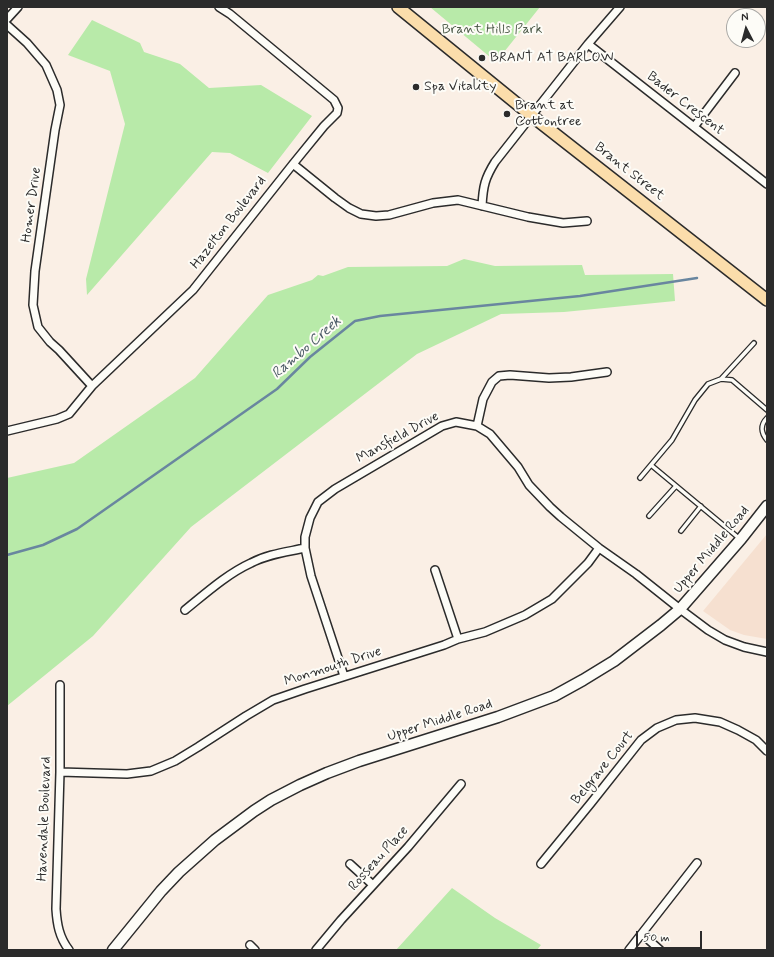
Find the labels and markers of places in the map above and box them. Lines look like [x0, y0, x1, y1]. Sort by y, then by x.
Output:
place label: BRANT AT BARLOW [490, 50, 613, 66]
marker: BRANT AT BARLOW [477, 53, 487, 63]
place label: Spa Vitality [424, 79, 496, 95]
marker: Spa Vitality [411, 82, 421, 92]
place label: Brant at Cottontree [515, 98, 582, 130]
marker: Brant at Cottontree [502, 109, 512, 119]

